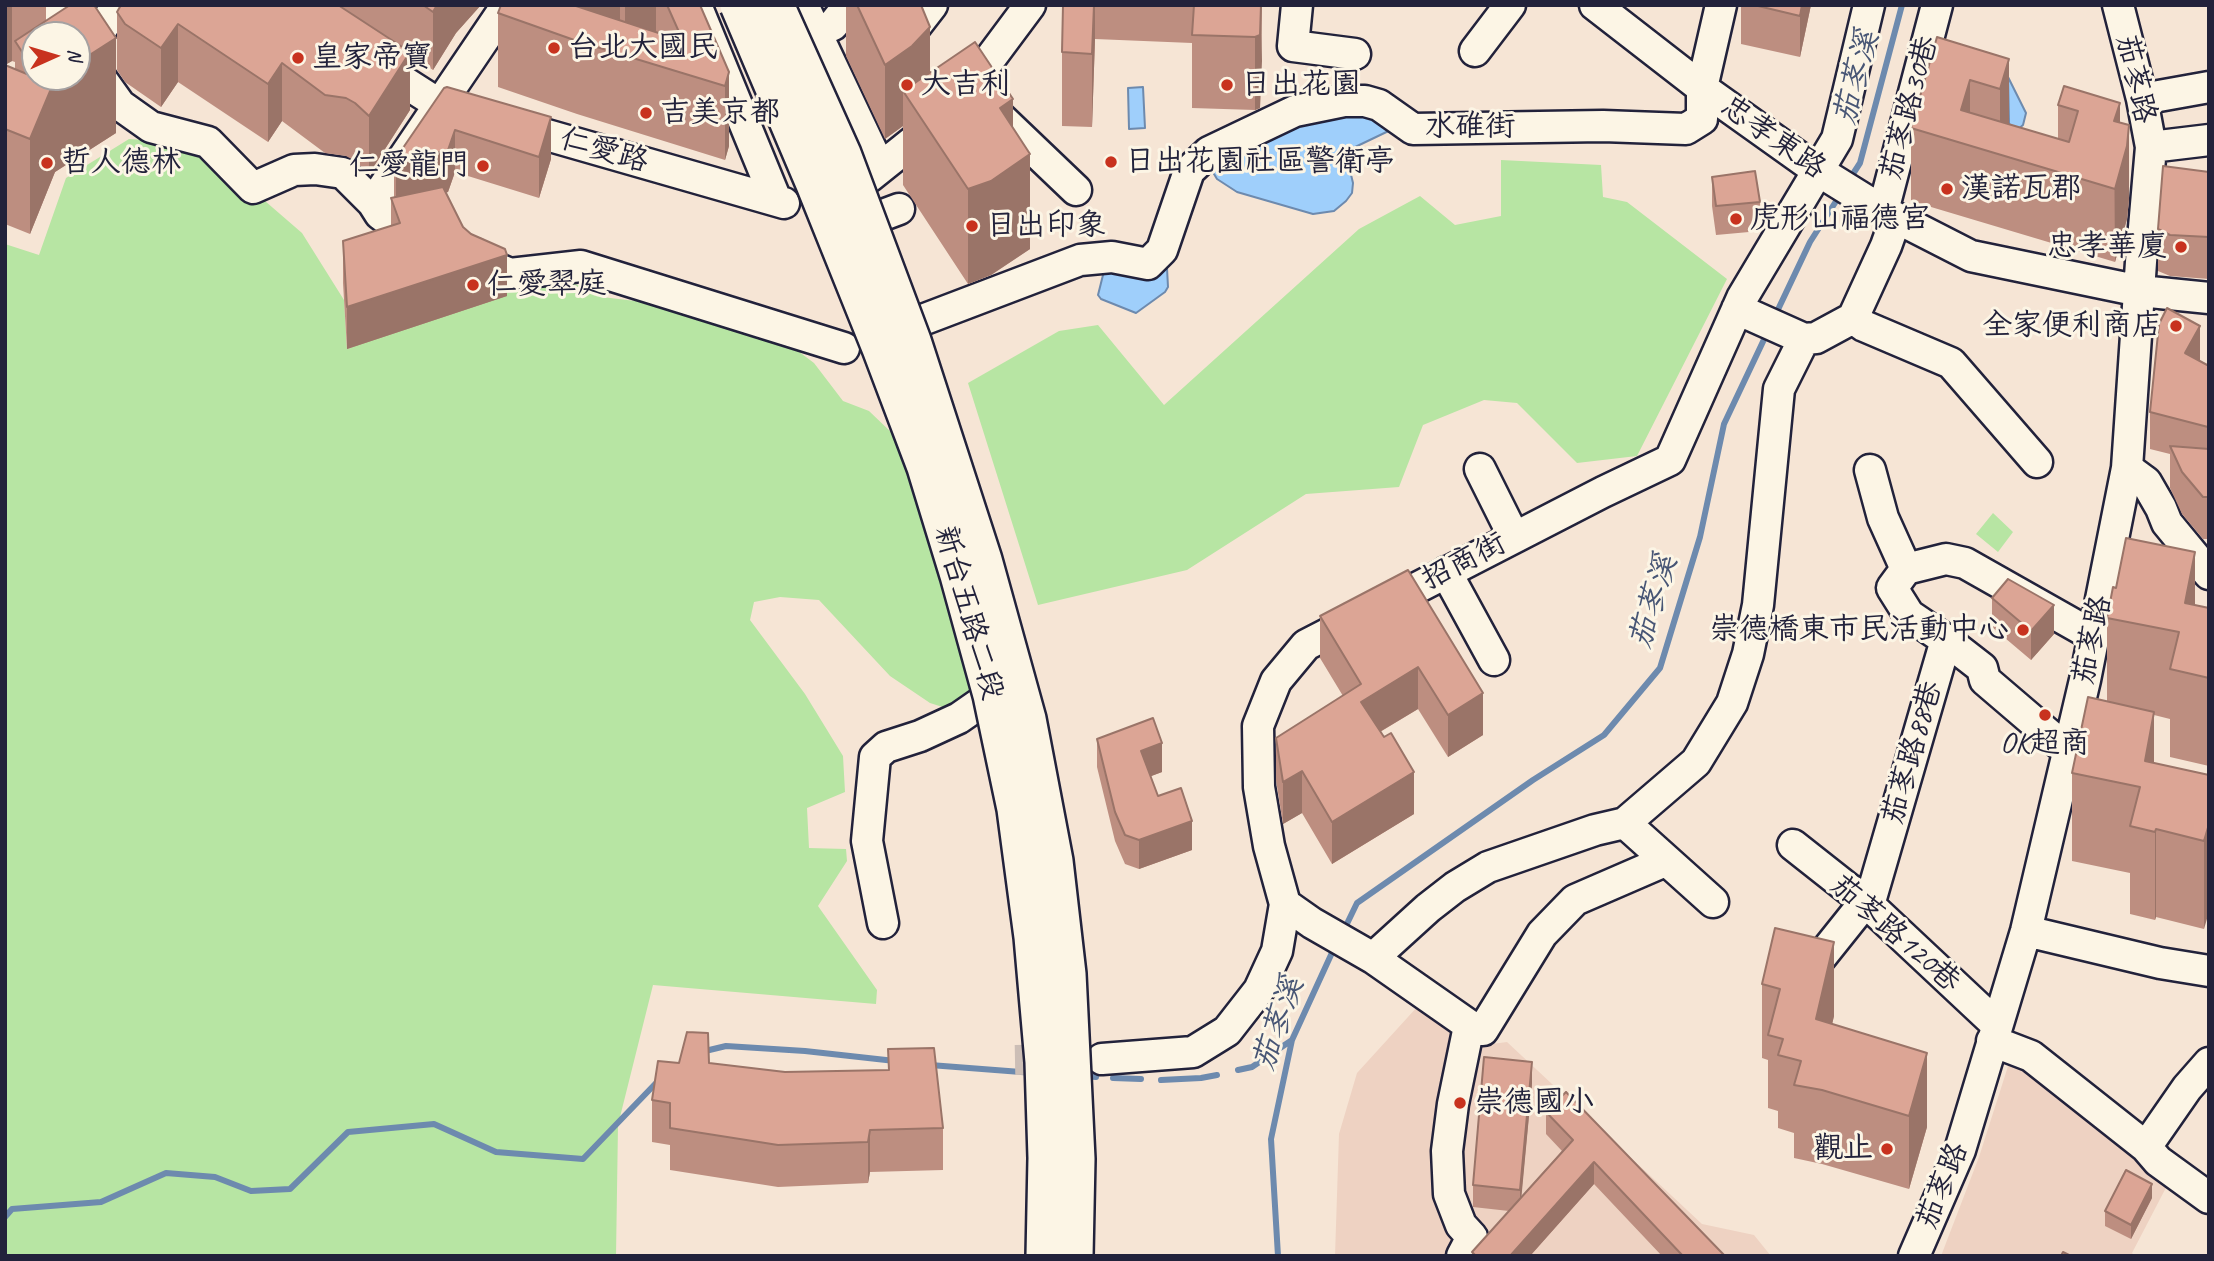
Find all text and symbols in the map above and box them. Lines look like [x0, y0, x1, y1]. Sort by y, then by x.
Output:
north arrow [21, 21, 91, 91]
water label: 茄苳溪 [1826, 27, 1888, 129]
place label: 台北大國民 [568, 30, 718, 66]
street label: 茄苳路 [2107, 31, 2163, 127]
street label: 茄苳路30巷 [1874, 32, 1946, 184]
place label: 皇家帝寶 [312, 40, 432, 76]
marker: 台北大國民 [546, 40, 562, 56]
text: N [63, 48, 87, 61]
marker: 皇家帝寶 [290, 50, 306, 66]
place label: 大吉利 [921, 67, 1011, 103]
place label: 日出花園 [1241, 67, 1361, 103]
marker: 大吉利 [899, 77, 915, 93]
marker: 日出花園 [1219, 77, 1235, 93]
street label: 忠孝東路 [1714, 89, 1832, 187]
place label: 吉美京都 [660, 95, 780, 131]
marker: 吉美京都 [638, 105, 654, 121]
street label: 水碓街 [1425, 109, 1515, 145]
street label: 仁愛路 [556, 121, 652, 181]
place label: 日出花園社區警衛亭 [1125, 144, 1395, 180]
place label: 哲人德林 [61, 145, 181, 181]
place label: 仁愛龍門 [349, 148, 469, 184]
marker: 日出花園社區警衛亭 [1103, 154, 1119, 170]
marker: 哲人德林 [39, 155, 55, 171]
marker: 仁愛龍門 [475, 158, 491, 174]
place label: 漢諾瓦郡 [1961, 171, 2081, 207]
marker: 漢諾瓦郡 [1939, 181, 1955, 197]
place label: 虎形山福德宮 [1750, 201, 1930, 237]
place label: 日出印象 [986, 208, 1106, 244]
marker: 虎形山福德宮 [1728, 211, 1744, 227]
marker: 日出印象 [964, 218, 980, 234]
place label: 忠孝華廈 [2047, 229, 2167, 265]
marker: 忠孝華廈 [2173, 239, 2189, 255]
place label: 仁愛翠庭 [487, 267, 607, 303]
marker: 仁愛翠庭 [465, 277, 481, 293]
place label: 全家便利商店 [1982, 308, 2162, 344]
marker: 全家便利商店 [2168, 318, 2184, 334]
street label: 新台五路二段 [926, 522, 1010, 704]
street label: 招商街 [1416, 526, 1512, 598]
water label: 茄苳溪 [1622, 550, 1686, 654]
street label: 茄苳路 [2066, 592, 2120, 688]
place label: 崇德橋東市民活動中心 [1709, 612, 2009, 648]
marker: 崇德橋東市民活動中心 [2015, 622, 2031, 638]
street label: 茄苳路88巷 [1875, 677, 1951, 829]
marker: OK超商 [2037, 707, 2053, 723]
place label: OK超商 [2000, 726, 2090, 762]
street label: 茄苳路120巷 [1823, 868, 1967, 1000]
water label: 茄苳溪 [1245, 972, 1313, 1076]
place label: 崇德國小 [1474, 1085, 1594, 1121]
marker: 崇德國小 [1452, 1095, 1468, 1111]
place label: 觀止 [1813, 1131, 1873, 1167]
street label: 茄苳路 [1909, 1138, 1977, 1234]
marker: 觀止 [1879, 1141, 1895, 1157]

